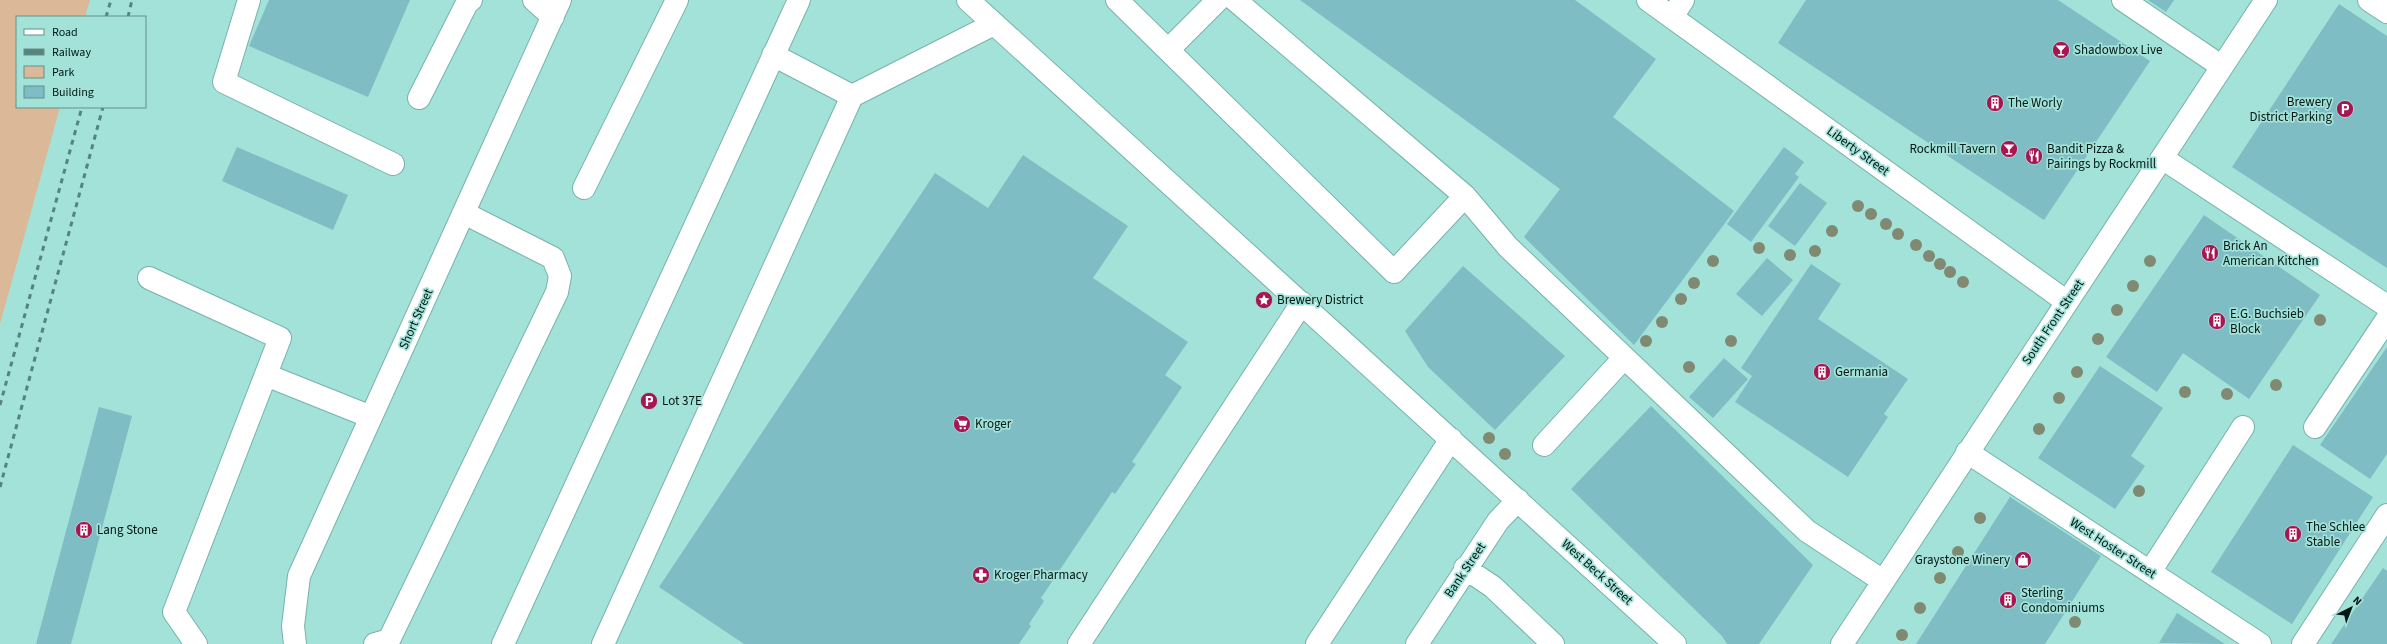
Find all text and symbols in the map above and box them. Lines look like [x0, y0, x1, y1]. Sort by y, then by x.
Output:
legend [16, 16, 146, 108]
text: Road [52, 24, 78, 41]
bar icon: Shadowbox Live [2051, 40, 2071, 60]
place label: Shadowbox Live [2074, 41, 2163, 59]
text: Railway [52, 44, 91, 61]
text: Park [52, 64, 74, 81]
text: Building [52, 84, 94, 101]
building icon: The Worly [1985, 93, 2005, 113]
place label: Brewery District Parking [2250, 93, 2332, 126]
place label: The Worly [2008, 94, 2062, 112]
parking icon: Brewery District Parking [2335, 99, 2355, 119]
street label: Liberty Street [1823, 122, 1893, 180]
bar icon: Rockmill Tavern [1999, 139, 2019, 159]
place label: Rockmill Tavern [1909, 140, 1996, 158]
place label: Bandit Pizza & Pairings by Rockmill [2047, 140, 2156, 173]
restaurant icon: Bandit Pizza & Pairings by Rockmill [2024, 146, 2044, 166]
place label: Brick An American Kitchen [2223, 237, 2319, 270]
restaurant icon: Brick An American Kitchen [2200, 243, 2220, 263]
street label: South Front Street [2018, 275, 2089, 368]
street label: Short Street [395, 285, 438, 352]
place icon: Brewery District [1254, 290, 1274, 310]
place label: Brewery District [1277, 291, 1364, 309]
place label: E.G. Buchsieb Block [2230, 305, 2304, 338]
building icon: E.G. Buchsieb Block [2207, 311, 2227, 331]
building icon: Germania [1812, 362, 1832, 382]
place label: Germania [1835, 363, 1888, 381]
parking icon: Lot 37E [639, 391, 659, 411]
place label: Lot 37E [662, 392, 702, 410]
supermarket icon: Kroger [952, 414, 972, 434]
place label: Kroger [975, 415, 1012, 433]
street label: West Hoster Street [2066, 513, 2160, 583]
place label: The Schlee Stable [2306, 518, 2365, 551]
building icon: Lang Stone [74, 520, 94, 540]
place label: Lang Stone [97, 521, 158, 539]
building icon: The Schlee Stable [2283, 524, 2303, 544]
street label: West Beck Street [1557, 535, 1637, 609]
street label: Bank Street [1440, 538, 1490, 601]
shop icon: Graystone Winery [2013, 550, 2033, 570]
place label: Graystone Winery [1915, 551, 2010, 569]
pharmacy icon: Kroger Pharmacy [971, 565, 991, 585]
place label: Kroger Pharmacy [994, 566, 1088, 584]
place label: Sterling Condominiums [2021, 584, 2105, 617]
north arrow [2331, 588, 2371, 628]
building icon: Sterling Condominiums [1998, 590, 2018, 610]
text: N [2350, 593, 2365, 609]

